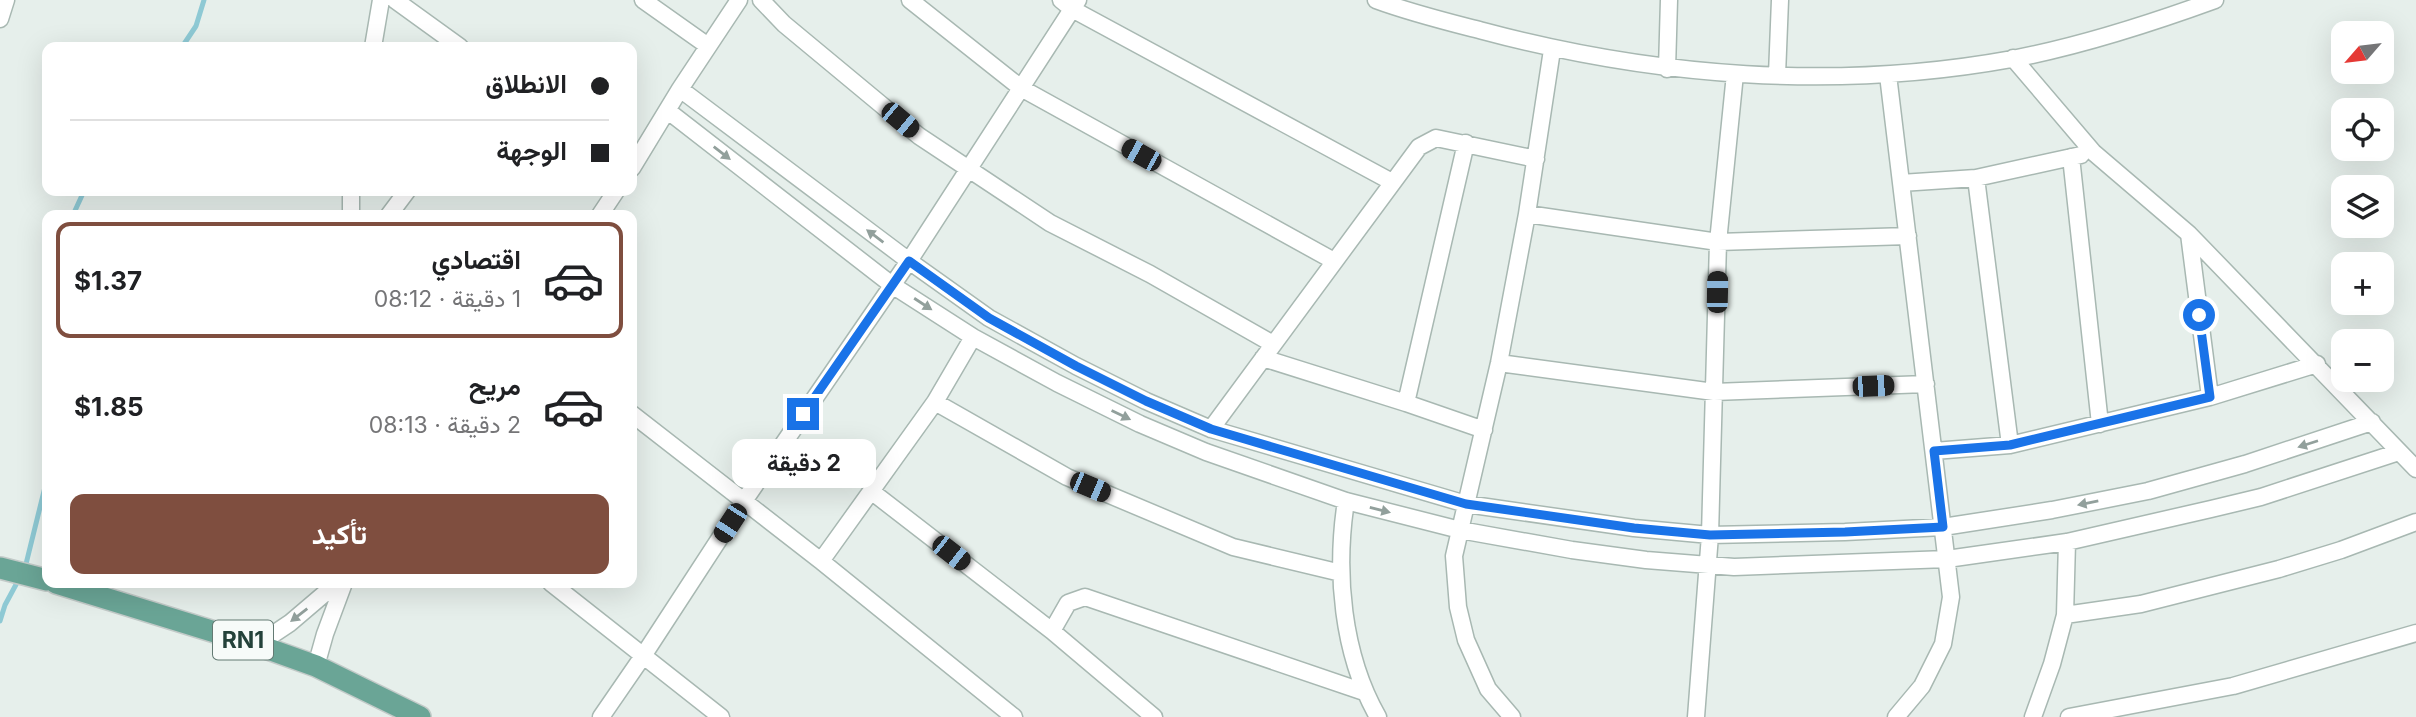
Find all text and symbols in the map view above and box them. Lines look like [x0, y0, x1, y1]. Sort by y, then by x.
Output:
north arrow [2331, 21, 2394, 84]
map controls [2331, 21, 2394, 392]
text: الانطلاق [485, 68, 567, 99]
car [878, 98, 923, 142]
button: locate [2331, 98, 2394, 161]
text: الوجهة [496, 135, 567, 166]
car [1118, 136, 1165, 174]
one-way arrow [712, 145, 730, 160]
button: layers [2331, 175, 2394, 238]
one-way arrow [866, 229, 884, 243]
text: اقتصادي [432, 244, 521, 275]
icon: car [542, 249, 605, 312]
button: + [2331, 252, 2394, 315]
text: $1.37 [74, 265, 142, 296]
car [1707, 271, 1728, 313]
text: 1 دقيقة · 08:12 [374, 285, 521, 313]
one-way arrow [913, 298, 932, 311]
route start [2183, 299, 2215, 331]
button: − [2331, 329, 2394, 392]
text: مريح [469, 370, 521, 401]
icon: car [542, 375, 605, 438]
car [1852, 375, 1895, 397]
text: $1.85 [74, 391, 144, 422]
route end [787, 398, 819, 430]
one-way arrow [1111, 409, 1131, 420]
text: 2 دقيقة · 08:13 [369, 411, 521, 439]
callout: 2 دقيقة [731, 438, 875, 488]
one-way arrow [2297, 439, 2318, 450]
text: 2 دقيقة [767, 449, 841, 477]
car [1067, 469, 1114, 505]
button: تأكيد [70, 494, 609, 574]
one-way arrow [2077, 497, 2099, 508]
car [710, 500, 751, 546]
one-way arrow [1370, 505, 1392, 516]
car [928, 532, 975, 574]
one-way arrow [290, 608, 308, 623]
road number: RN1 [213, 620, 273, 660]

